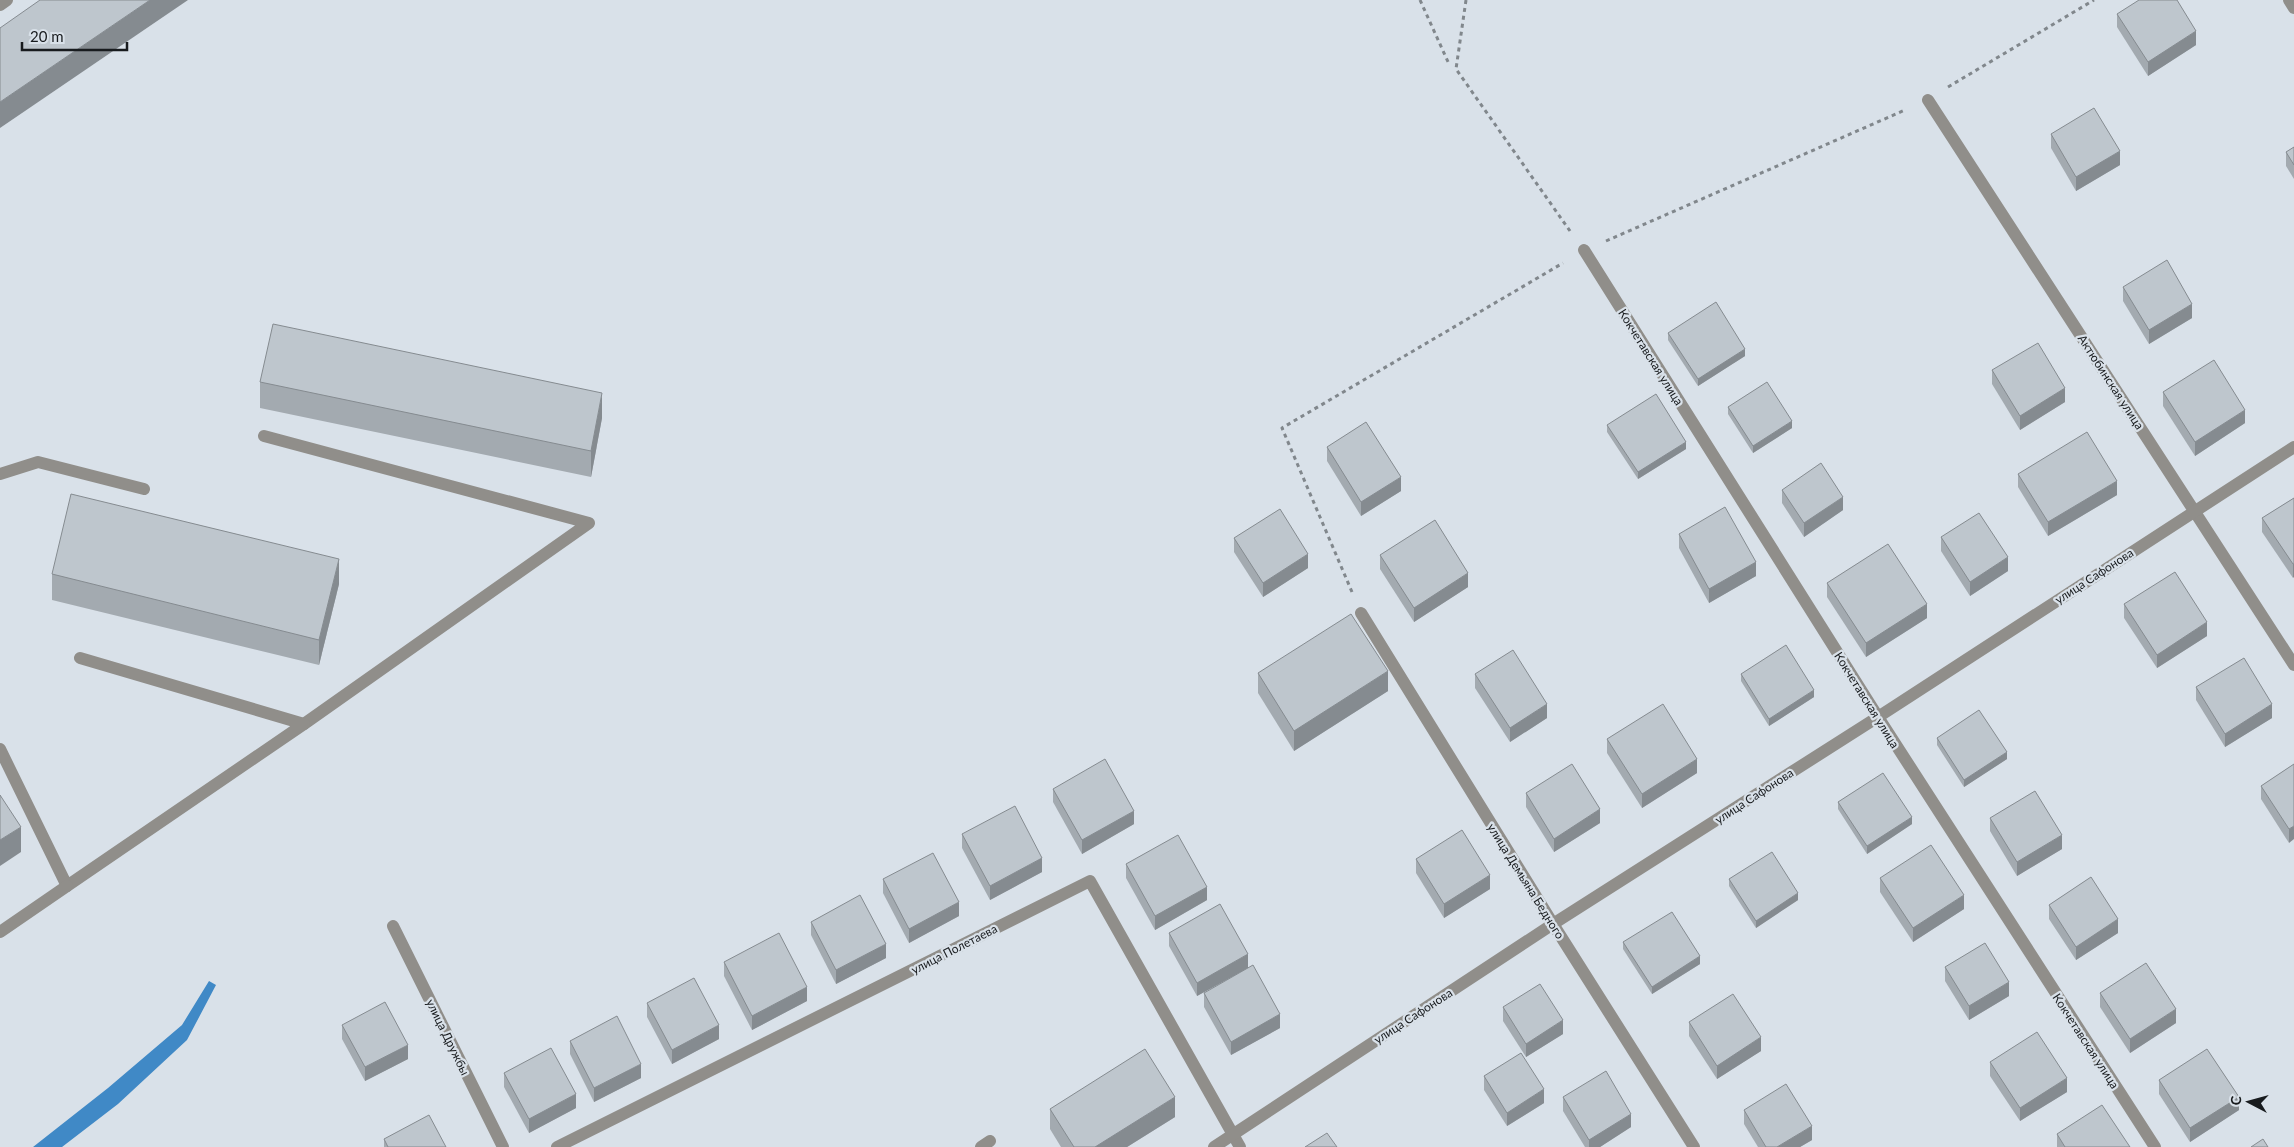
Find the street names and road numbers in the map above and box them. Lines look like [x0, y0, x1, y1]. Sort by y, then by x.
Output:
street label: Кокчетавская улица [1615, 306, 1687, 408]
street label: Актюбинская улица [2075, 332, 2147, 432]
street label: улица Сафонова [2052, 545, 2136, 607]
street label: Кокчетавская улица [1831, 649, 1903, 751]
street label: улица Сафонова [1712, 765, 1796, 827]
street label: улица Демьяна Бедного [1484, 821, 1568, 942]
street label: улица Полетаева [908, 921, 1000, 977]
street label: улица Сафонова [1371, 985, 1455, 1047]
street label: Кокчетавская улица [2050, 991, 2122, 1092]
street label: улица Дружбы [423, 996, 473, 1078]

